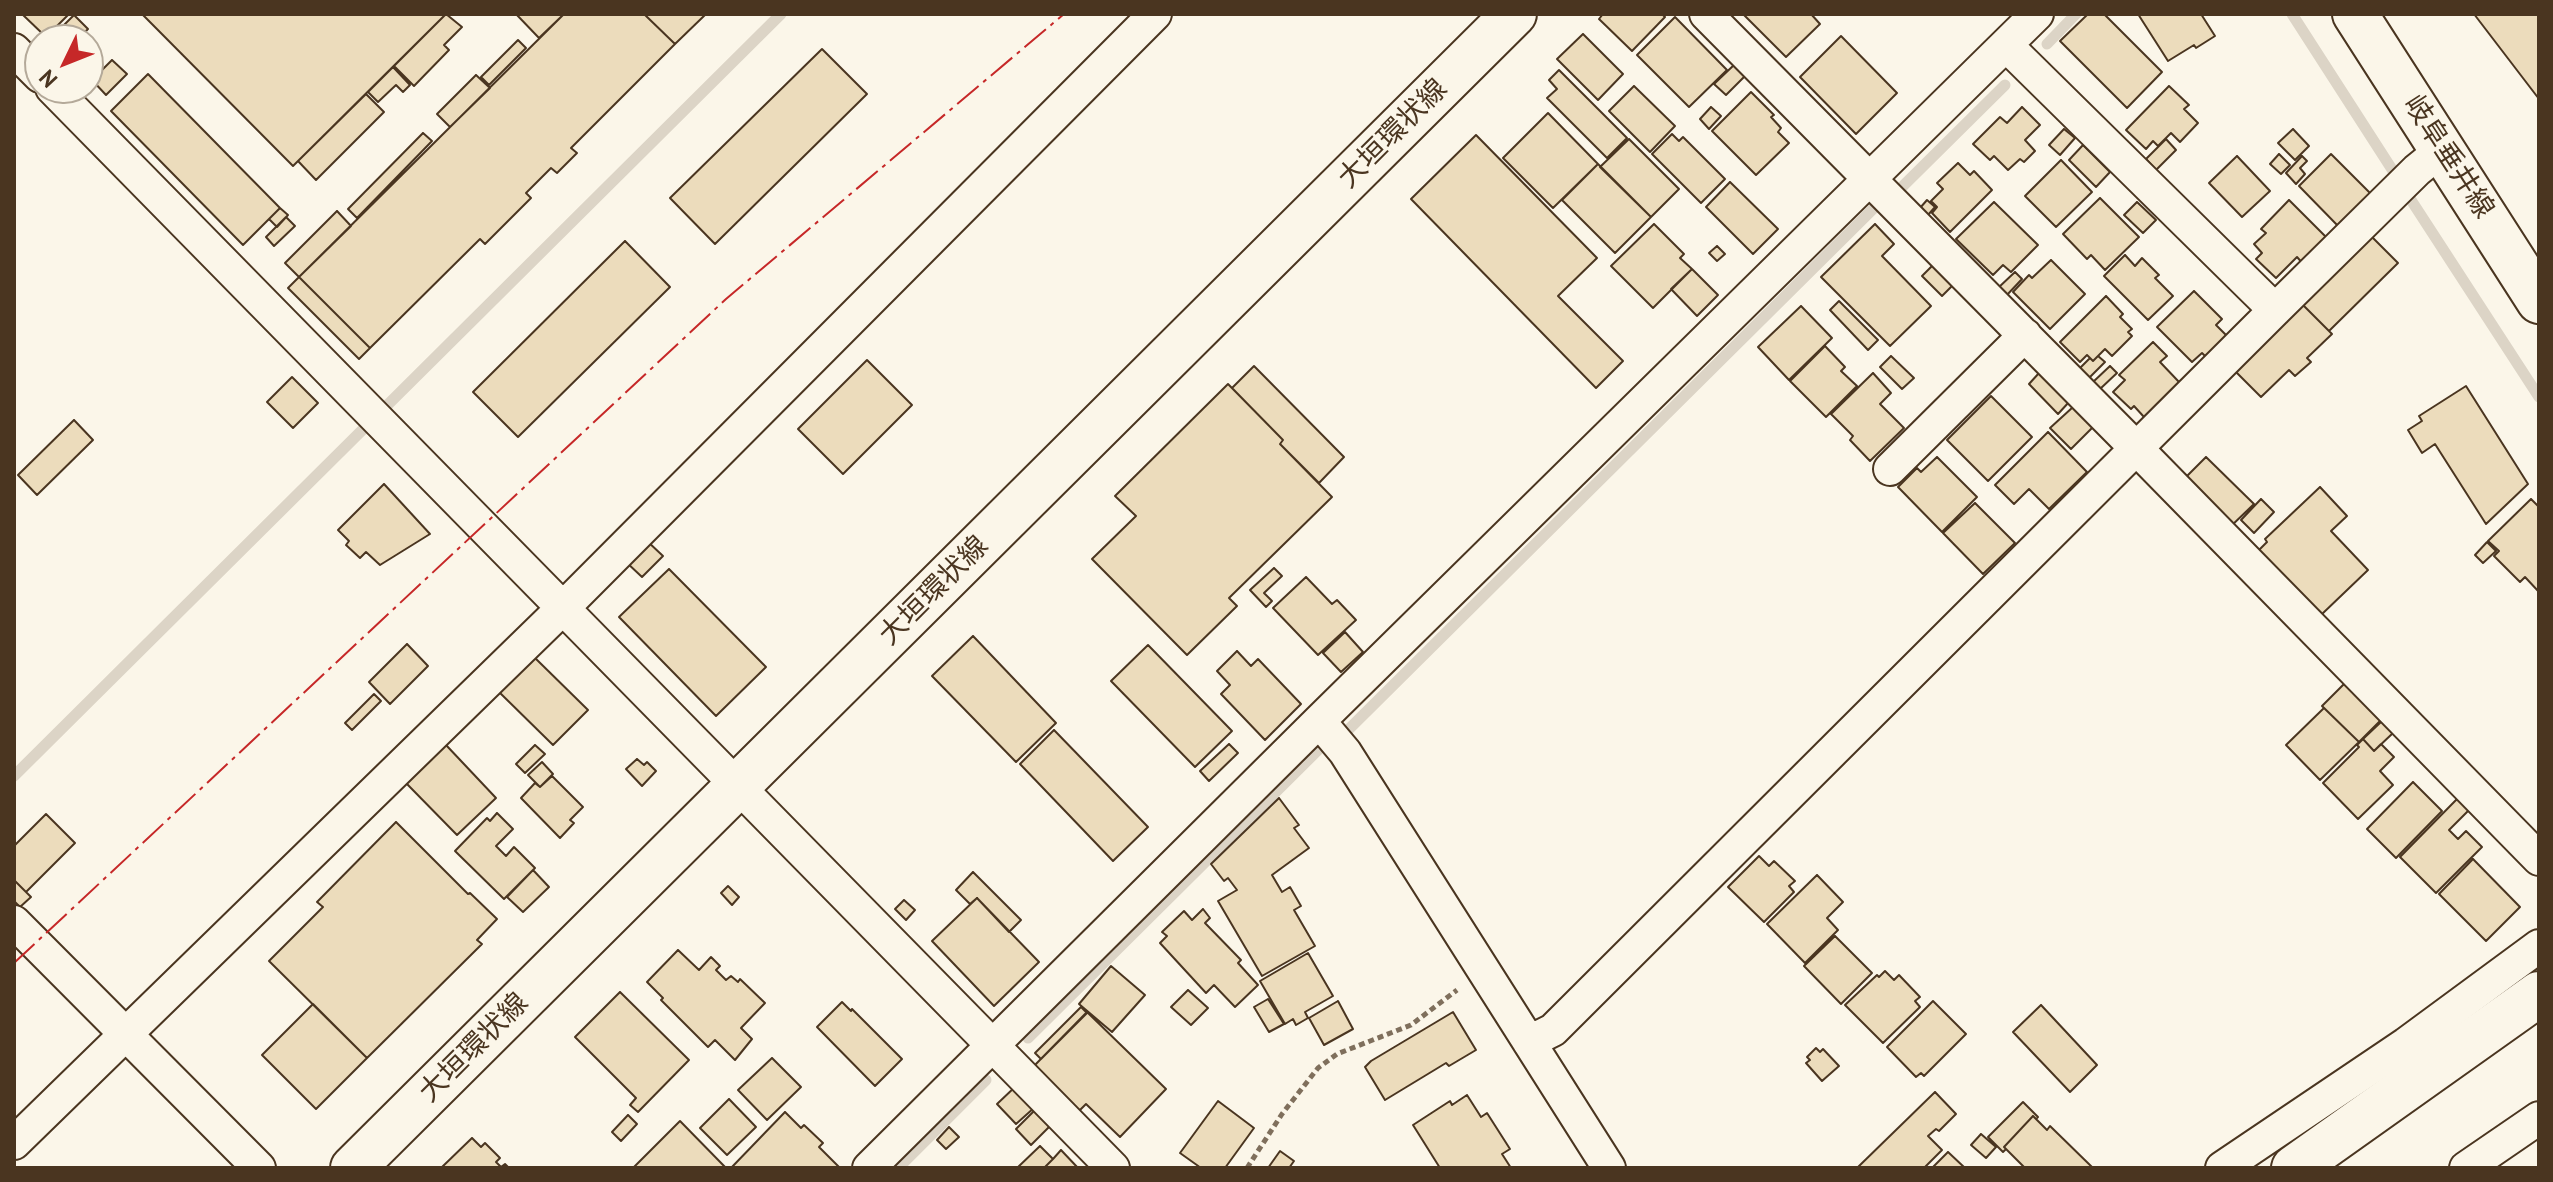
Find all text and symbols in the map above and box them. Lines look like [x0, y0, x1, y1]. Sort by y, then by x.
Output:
north arrow [24, 24, 104, 104]
text: N [33, 64, 63, 94]
street label: 大垣環状線 [1332, 73, 1454, 195]
street label: 岐阜垂井線 [2396, 89, 2500, 225]
street label: 大垣環状線 [873, 530, 995, 652]
street label: 大垣環状線 [413, 987, 535, 1109]

